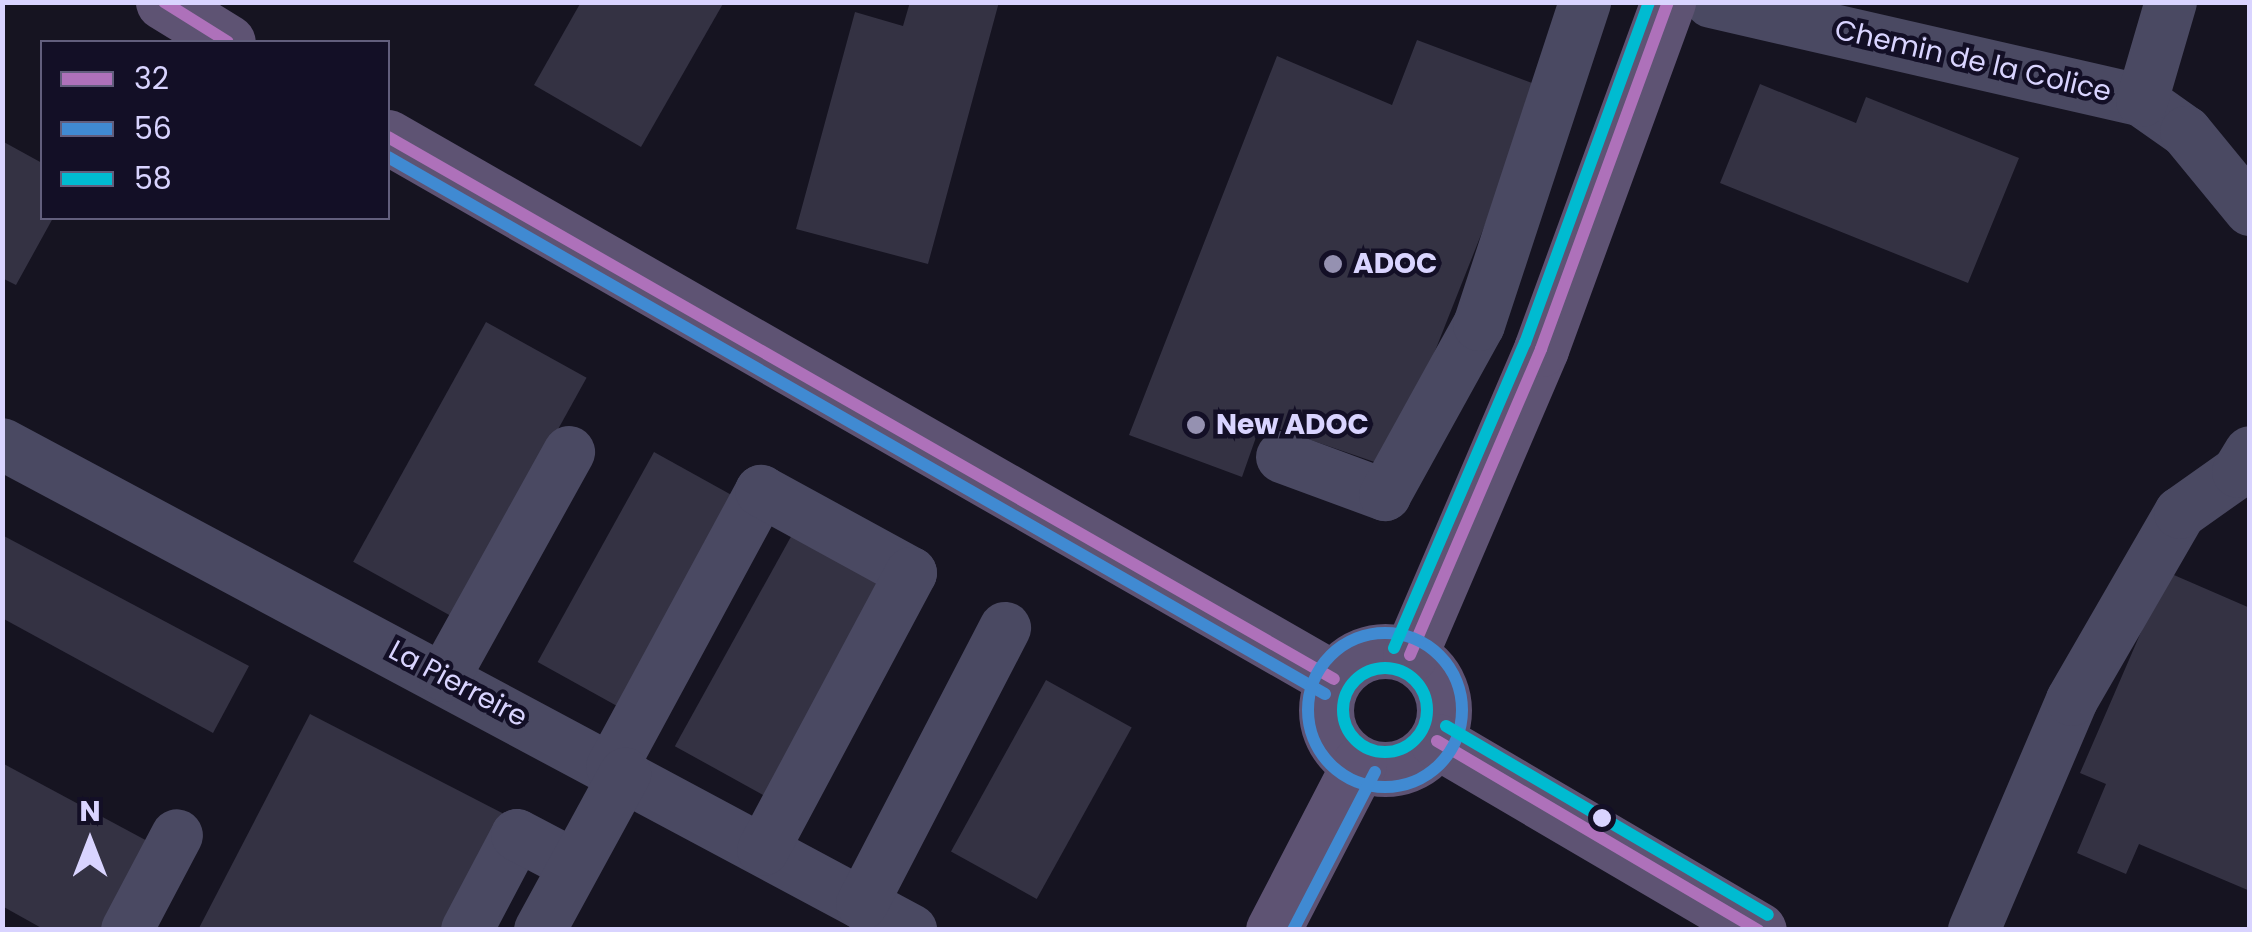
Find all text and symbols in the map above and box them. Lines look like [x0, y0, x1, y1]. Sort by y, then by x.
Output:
street label: Chemin de la Colice [1831, 13, 2115, 109]
legend [40, 40, 390, 220]
text: 32 [134, 57, 169, 100]
text: 56 [134, 107, 172, 150]
text: 58 [134, 157, 172, 200]
place label: ADOC [1353, 247, 1437, 281]
marker: ADOC [1322, 253, 1344, 275]
place label: New ADOC [1216, 408, 1369, 442]
marker: New ADOC [1185, 414, 1207, 436]
street label: La Pierreire [383, 634, 533, 734]
north arrow [40, 792, 140, 892]
text: N [79, 792, 101, 831]
unlabelled marker [1592, 808, 1612, 828]

